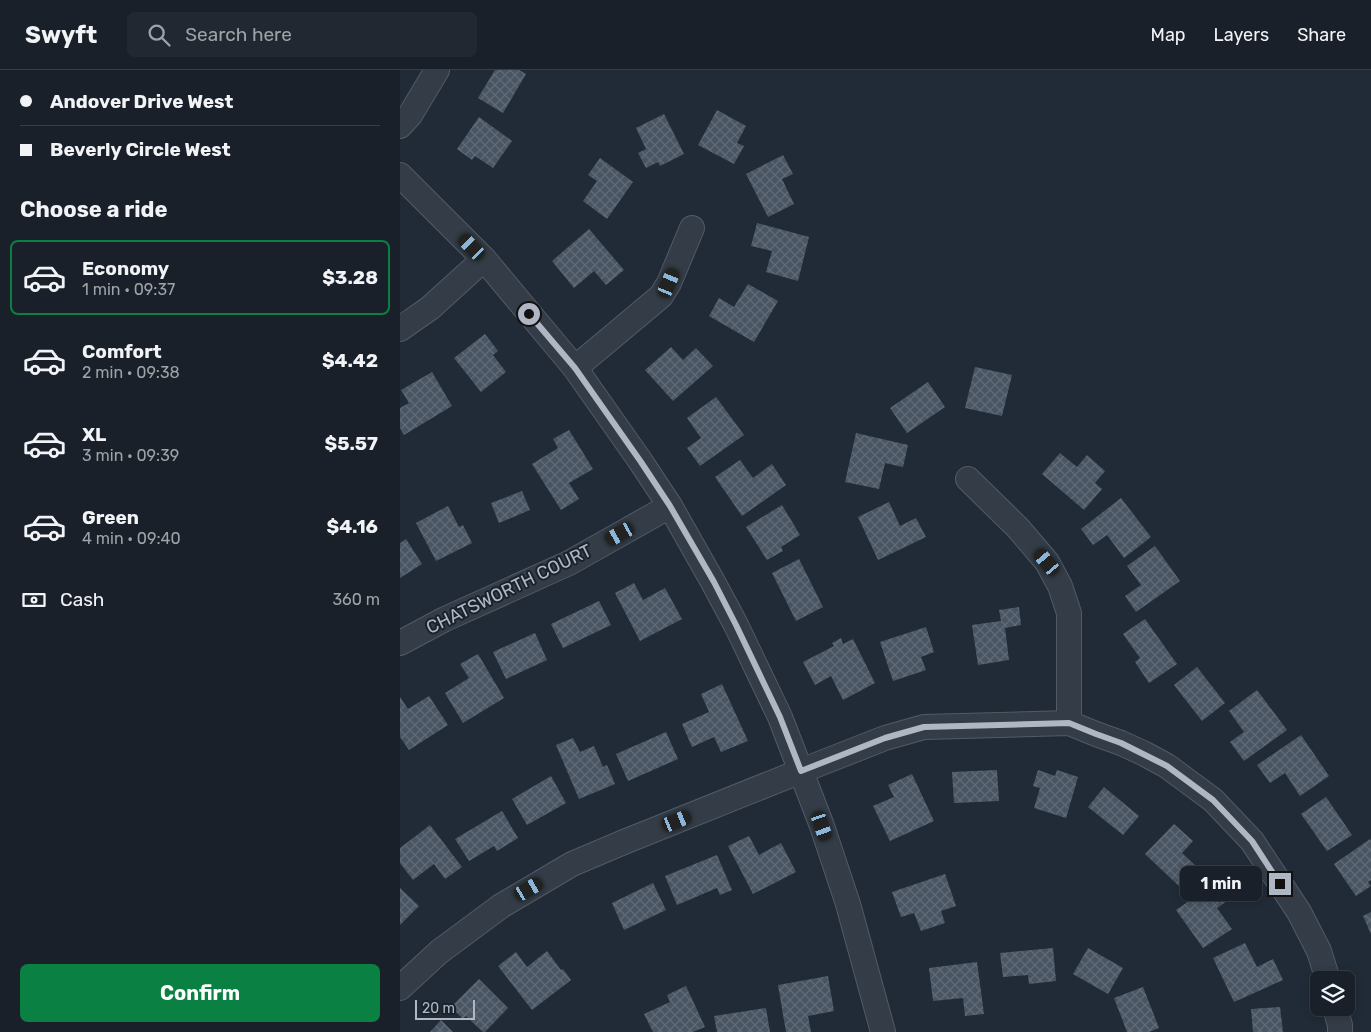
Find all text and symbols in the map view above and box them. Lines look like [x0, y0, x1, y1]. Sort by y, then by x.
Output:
search box [127, 12, 477, 57]
text: Swyft [25, 21, 97, 49]
icon: search [145, 21, 173, 49]
text: Search here [185, 23, 292, 46]
text: Map [1151, 24, 1186, 46]
text: Layers [1214, 24, 1269, 46]
text: Share [1297, 24, 1346, 46]
text: Andover Drive West [50, 90, 233, 113]
text: Beverly Circle West [50, 138, 231, 161]
text: Choose a ride [20, 196, 167, 223]
car [456, 231, 487, 263]
icon: car [22, 255, 67, 300]
text: Economy [82, 257, 169, 280]
text: $3.28 [322, 266, 378, 289]
car [656, 266, 681, 300]
text: 1 min · 09:37 [82, 280, 175, 299]
route start [518, 303, 540, 325]
icon: car [22, 338, 67, 383]
text: Comfort [82, 340, 162, 363]
text: $4.42 [322, 349, 378, 372]
text: 2 min · 09:38 [82, 363, 180, 382]
icon: car [22, 421, 67, 466]
text: XL [82, 423, 106, 446]
text: $5.57 [325, 432, 378, 455]
text: 3 min · 09:39 [82, 446, 179, 465]
icon: car [22, 504, 67, 549]
text: Green [82, 506, 139, 529]
text: $4.16 [326, 515, 378, 538]
car [603, 520, 636, 548]
text: 4 min · 09:40 [82, 529, 181, 548]
street label: CHATSWORTH COURT [423, 539, 595, 639]
car [1031, 546, 1062, 578]
icon: cash [20, 586, 48, 614]
text: Cash [60, 588, 104, 611]
text: 360 m [332, 590, 380, 609]
car [660, 808, 693, 834]
car [810, 809, 833, 843]
callout: 1 min [1180, 866, 1262, 902]
route end [1269, 873, 1291, 895]
text: 1 min [1201, 874, 1241, 893]
car [512, 875, 545, 903]
button: Confirm [20, 964, 380, 1022]
map controls [1310, 971, 1355, 1016]
button: layers [1310, 971, 1355, 1016]
scale bar [415, 997, 475, 1020]
text: 20 m [422, 1000, 455, 1017]

